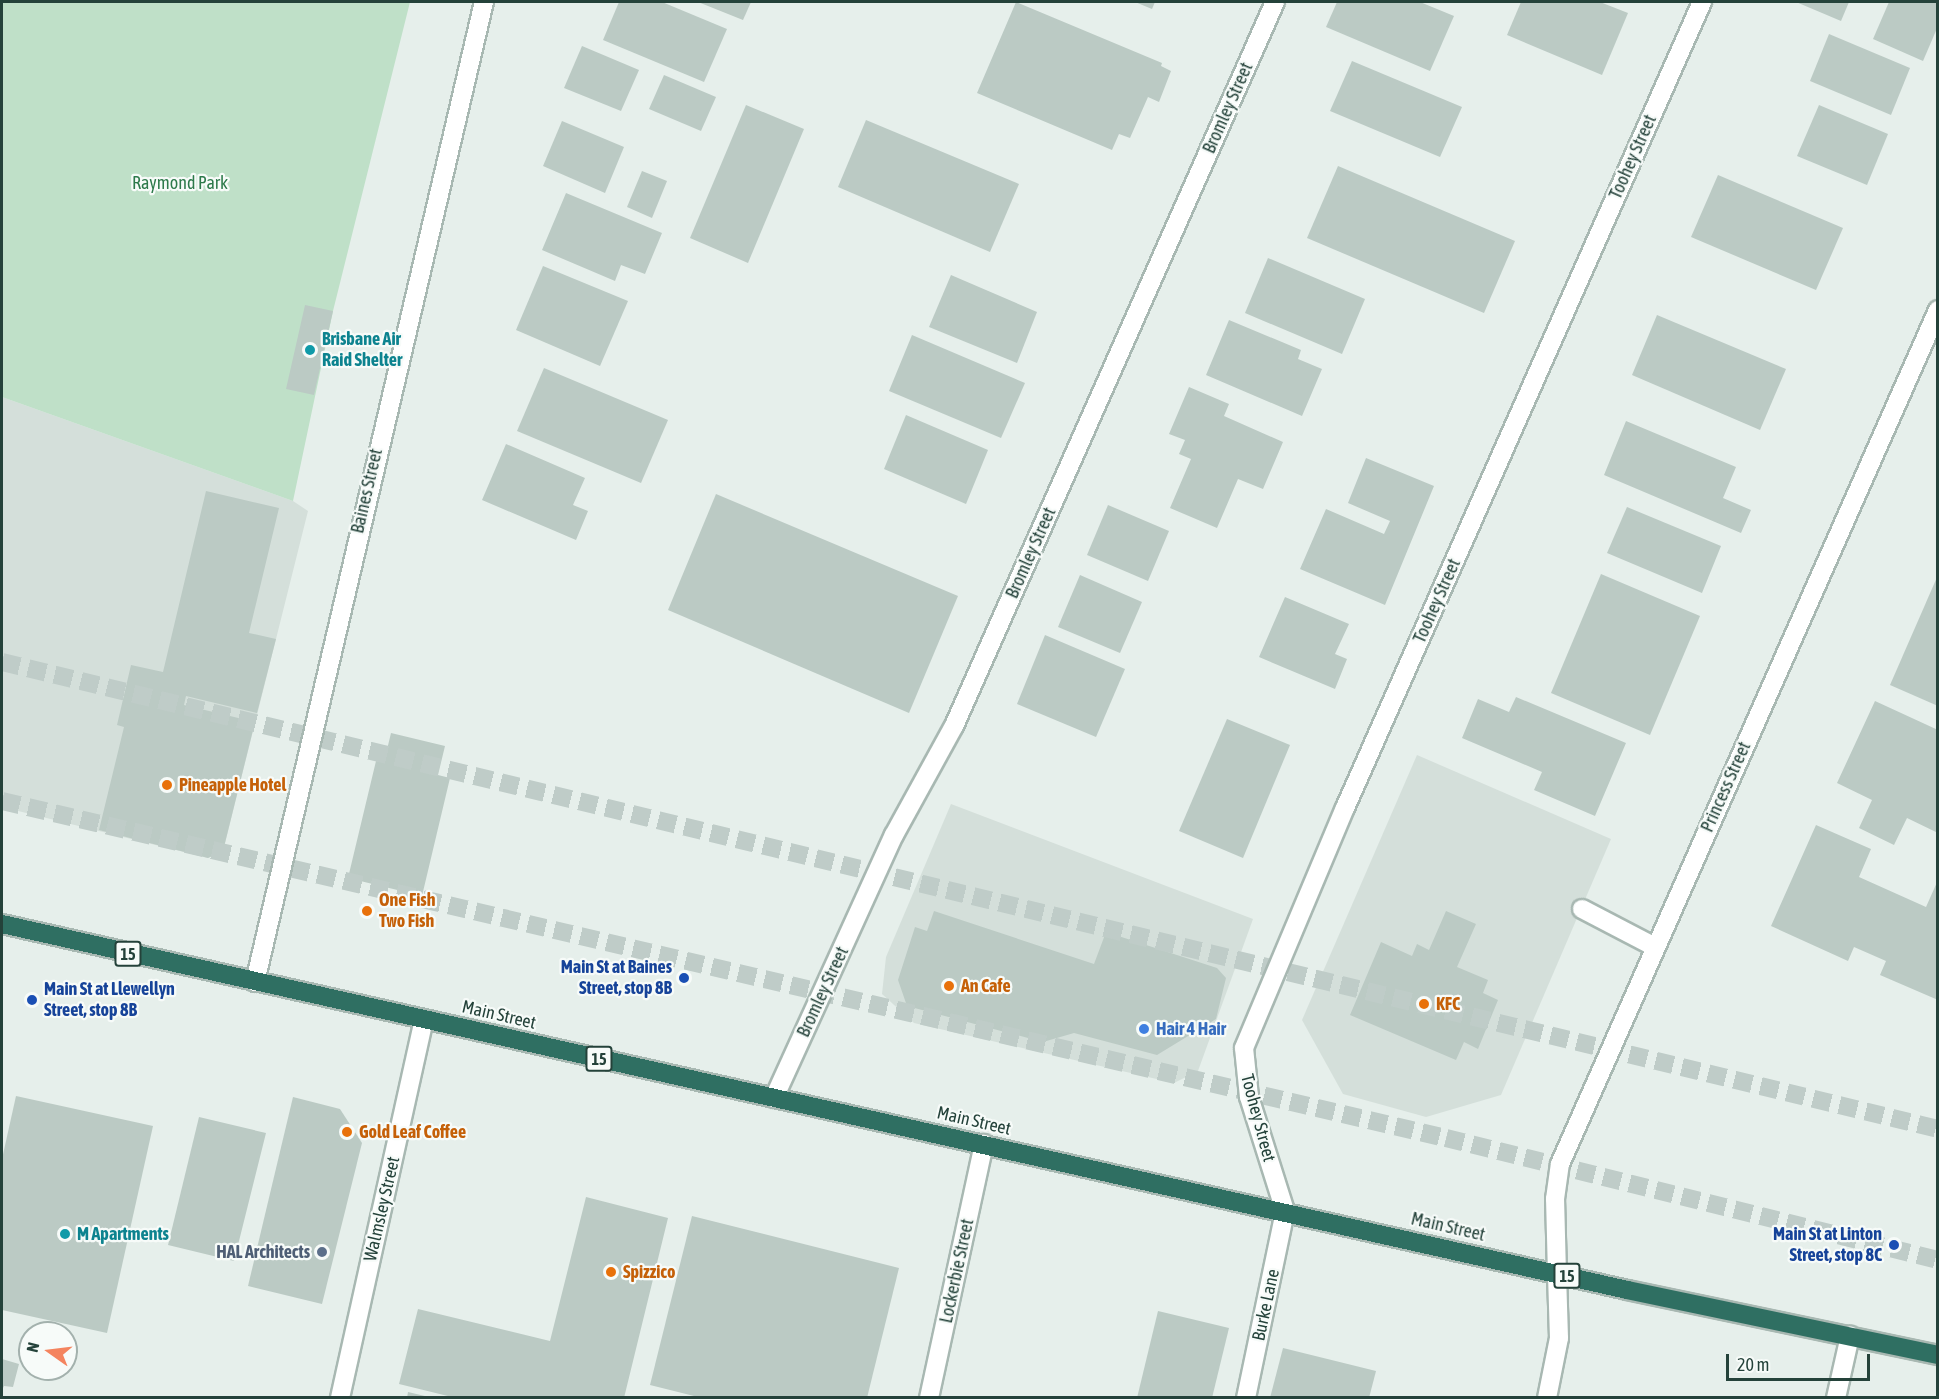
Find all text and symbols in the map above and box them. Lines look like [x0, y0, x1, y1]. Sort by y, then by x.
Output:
street label: Bromley Street [1198, 59, 1258, 157]
street label: Toohey Street [1605, 112, 1661, 202]
park label: Raymond Park [132, 172, 228, 194]
place label: Brisbane Air Raid Shelter [322, 329, 402, 372]
marker: Brisbane Air Raid Shelter [303, 343, 317, 357]
street label: Baines Street [347, 447, 387, 535]
street label: Bromley Street [1001, 504, 1061, 602]
street label: Toohey Street [1409, 556, 1465, 646]
street label: Princess Street [1697, 739, 1755, 835]
place label: Pineapple Hotel [179, 774, 286, 796]
marker: Pineapple Hotel [160, 778, 174, 792]
place label: One Fish Two Fish [379, 890, 435, 932]
marker: One Fish Two Fish [360, 904, 374, 918]
road number: 15 [113, 941, 143, 967]
street label: Bromley Street [793, 943, 853, 1041]
place label: Main St at Baines Street, stop 8B [561, 957, 672, 1000]
marker: Main St at Baines Street, stop 8B [677, 971, 691, 985]
place label: An Cafe [961, 975, 1011, 997]
place label: Main St at Llewellyn Street, stop 8B [44, 979, 175, 1022]
marker: An Cafe [942, 979, 956, 993]
marker: Main St at Llewellyn Street, stop 8B [25, 993, 39, 1007]
place label: KFC [1436, 993, 1460, 1015]
street label: Main Street [460, 996, 538, 1034]
marker: KFC [1417, 997, 1431, 1011]
place label: Hair 4 Hair [1156, 1018, 1226, 1040]
marker: Hair 4 Hair [1137, 1022, 1151, 1036]
road number: 15 [584, 1046, 614, 1072]
street label: Toohey Street [1236, 1072, 1280, 1164]
street label: Main Street [935, 1102, 1013, 1140]
place label: Gold Leaf Coffee [359, 1121, 466, 1143]
marker: Gold Leaf Coffee [340, 1125, 354, 1139]
street label: Walmsley Street [359, 1154, 405, 1264]
street label: Main Street [1409, 1208, 1487, 1246]
street label: Lockerbie Street [935, 1217, 979, 1325]
place label: M Apartments [77, 1223, 169, 1245]
place label: Main St at Linton Street, stop 8C [1773, 1224, 1882, 1266]
marker: M Apartments [58, 1227, 72, 1241]
marker: Main St at Linton Street, stop 8C [1887, 1238, 1901, 1252]
place label: HAL Architects [216, 1241, 310, 1263]
marker: HAL Architects [315, 1245, 329, 1259]
place label: Spizzico [623, 1261, 675, 1283]
road number: 15 [1552, 1263, 1582, 1289]
marker: Spizzico [604, 1265, 618, 1279]
street label: Burke Lane [1248, 1267, 1284, 1343]
north arrow [18, 1321, 78, 1381]
text: N [23, 1340, 42, 1354]
scale bar [1729, 1342, 1873, 1380]
text: 20 m [1737, 1354, 1769, 1375]

